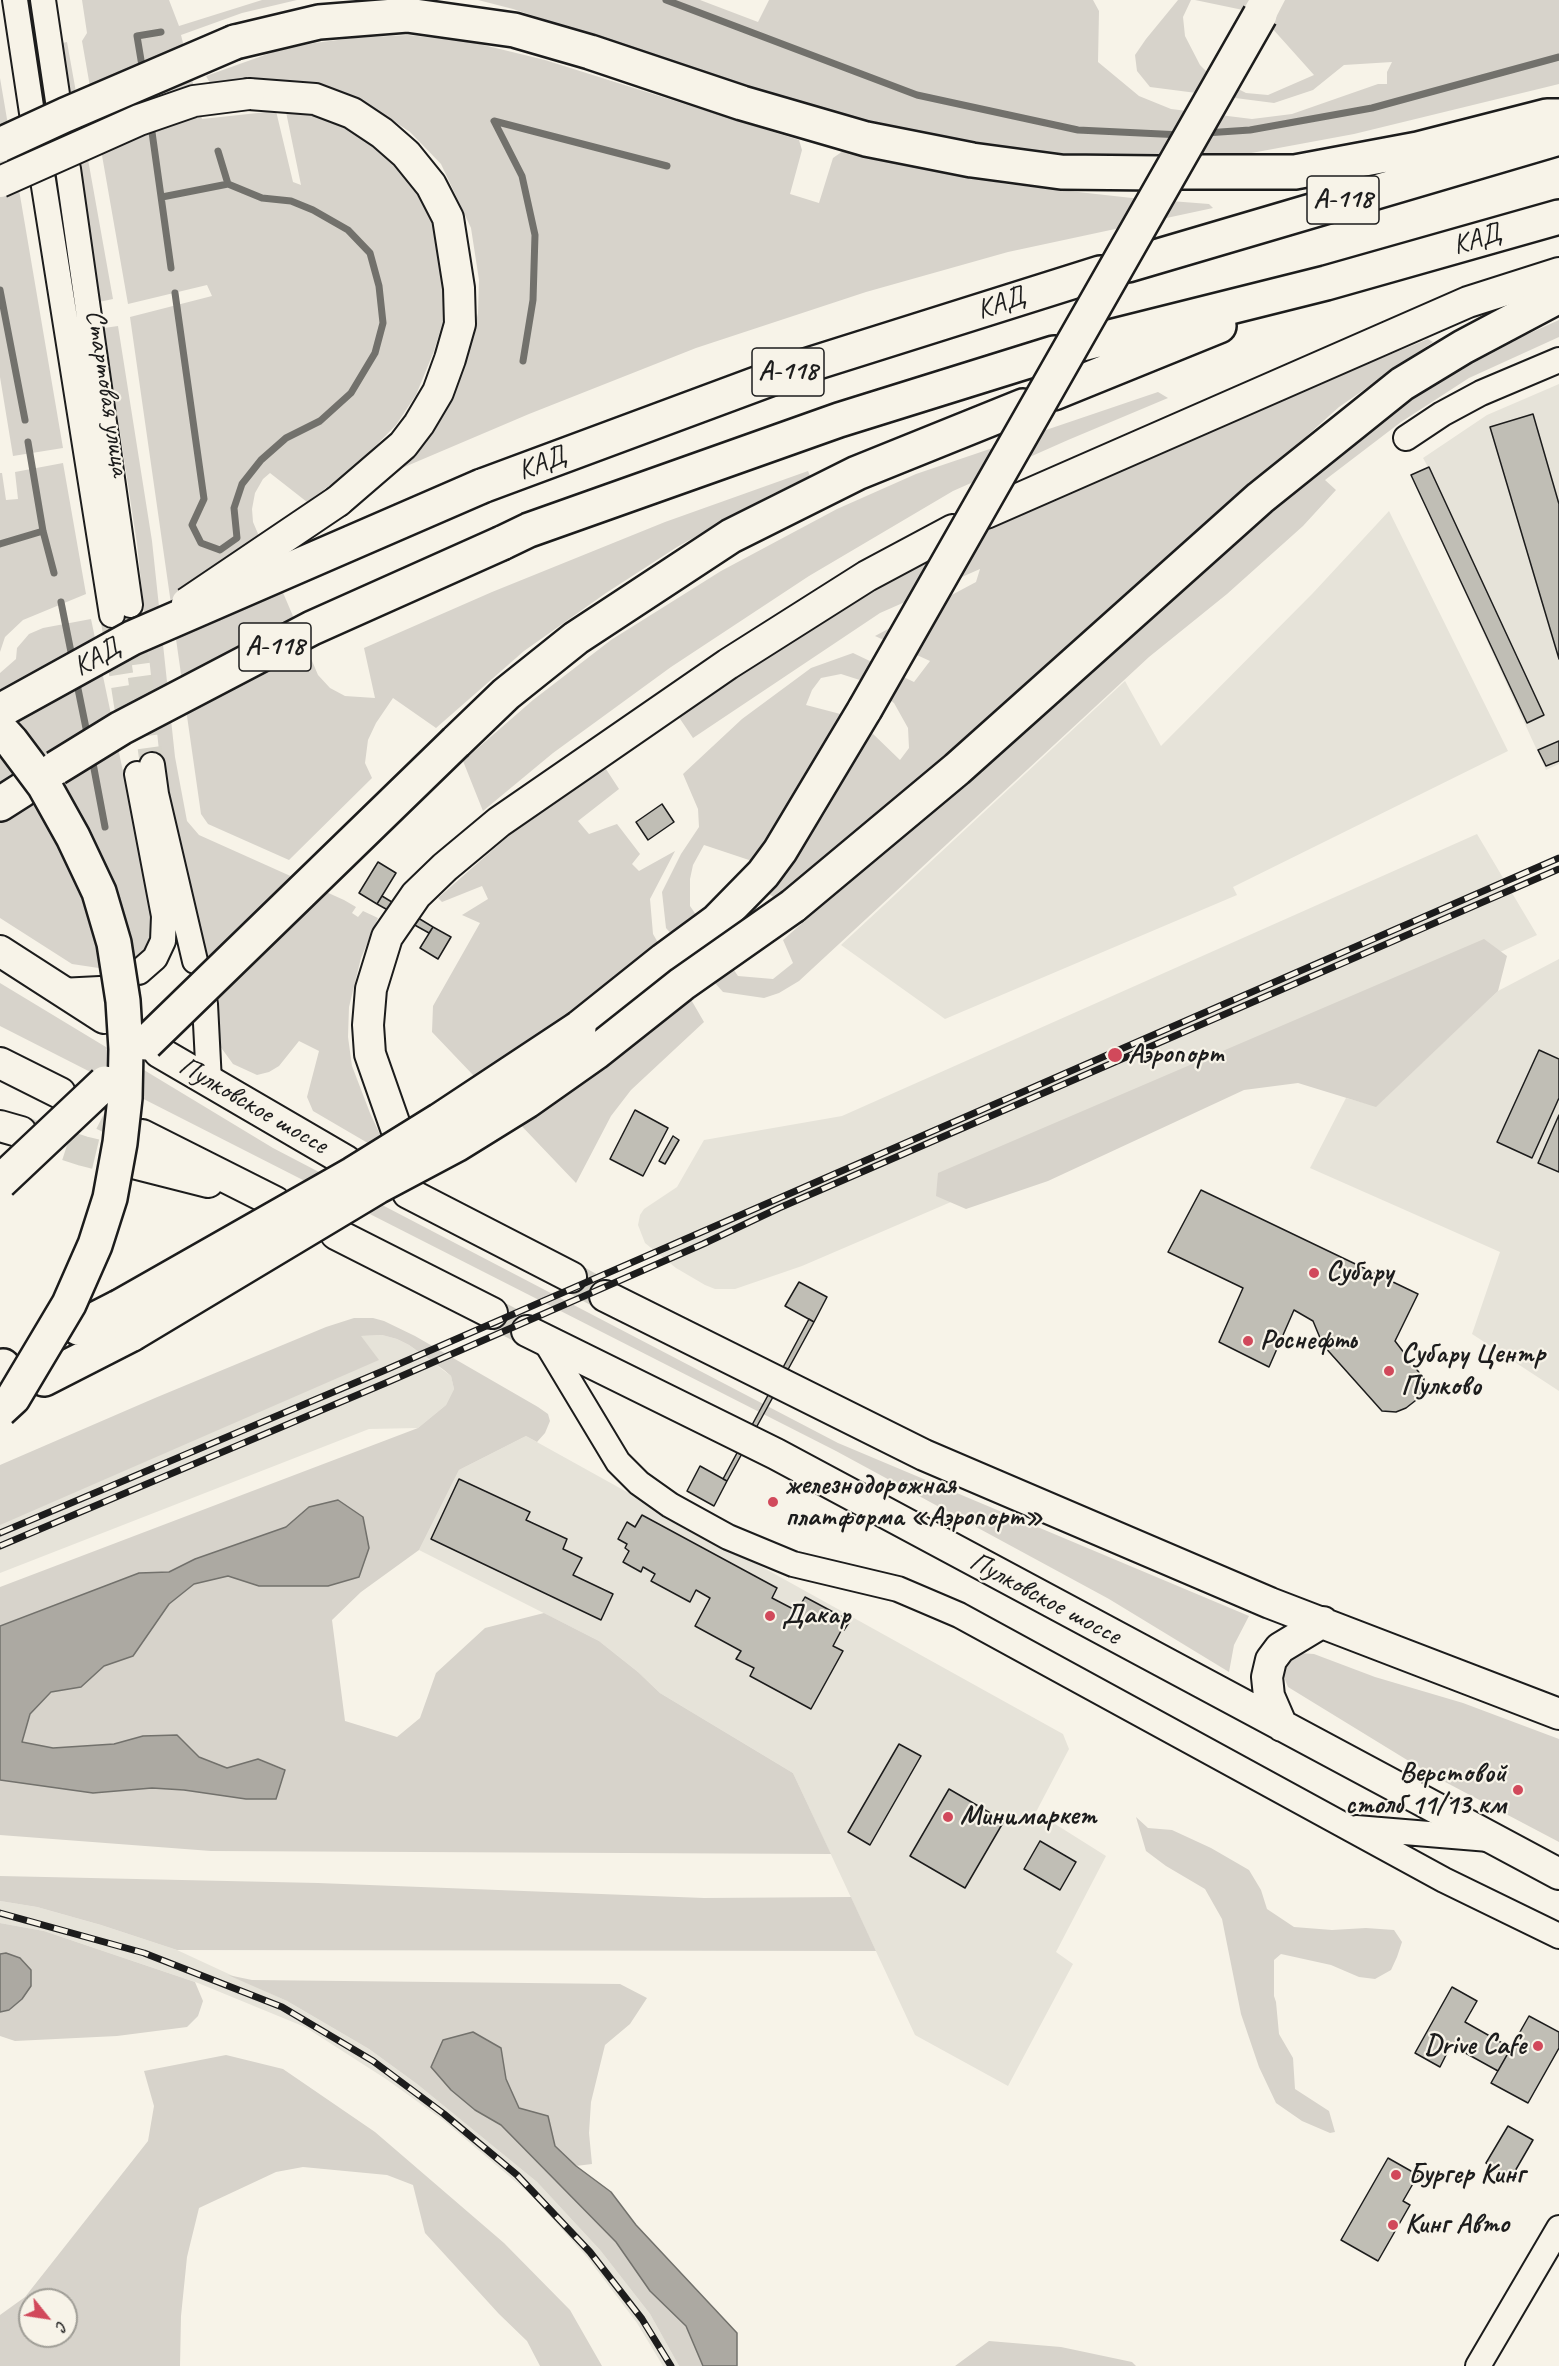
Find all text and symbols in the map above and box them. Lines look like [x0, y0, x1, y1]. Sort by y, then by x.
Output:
road number: А-118 [1307, 176, 1379, 224]
street label: КАД [1449, 217, 1505, 263]
street label: КАД [973, 281, 1029, 327]
street label: Стартовая улица [77, 308, 137, 478]
road number: А-118 [752, 348, 824, 396]
street label: КАД [514, 440, 570, 488]
road number: А-118 [239, 623, 311, 671]
street label: КАД [68, 632, 126, 684]
place label: Аэропорт [1128, 1038, 1223, 1072]
marker: Аэропорт [1106, 1046, 1124, 1064]
street label: Пулковское шоссе [173, 1050, 333, 1162]
place label: Субару [1326, 1256, 1393, 1290]
marker: Субару [1307, 1266, 1321, 1280]
place label: Роснефть [1260, 1324, 1356, 1358]
marker: Роснефть [1241, 1334, 1255, 1348]
place label: Субару Центр Пулково [1401, 1338, 1545, 1404]
marker: Субару Центр Пулково [1382, 1364, 1396, 1378]
place label: железнодорожная платформа «Аэропорт» [785, 1469, 1043, 1535]
marker: железнодорожная платформа «Аэропорт» [766, 1495, 780, 1509]
street label: Пулковское шоссе [964, 1545, 1126, 1653]
place label: Дакар [782, 1599, 850, 1633]
marker: Дакар [763, 1609, 777, 1623]
place label: Верстовой столб 11/13 км [1345, 1757, 1506, 1823]
marker: Верстовой столб 11/13 км [1511, 1783, 1525, 1797]
place label: Минимаркет [960, 1800, 1096, 1834]
marker: Минимаркет [941, 1810, 955, 1824]
place label: Drive Cafe [1425, 2029, 1526, 2063]
marker: Drive Cafe [1531, 2039, 1545, 2053]
place label: Бургер Кинг [1408, 2158, 1525, 2192]
marker: Бургер Кинг [1389, 2168, 1403, 2182]
place label: Кинг Авто [1405, 2208, 1509, 2242]
marker: Кинг Авто [1386, 2218, 1400, 2232]
north arrow [18, 2288, 78, 2348]
text: С [51, 2318, 72, 2334]

